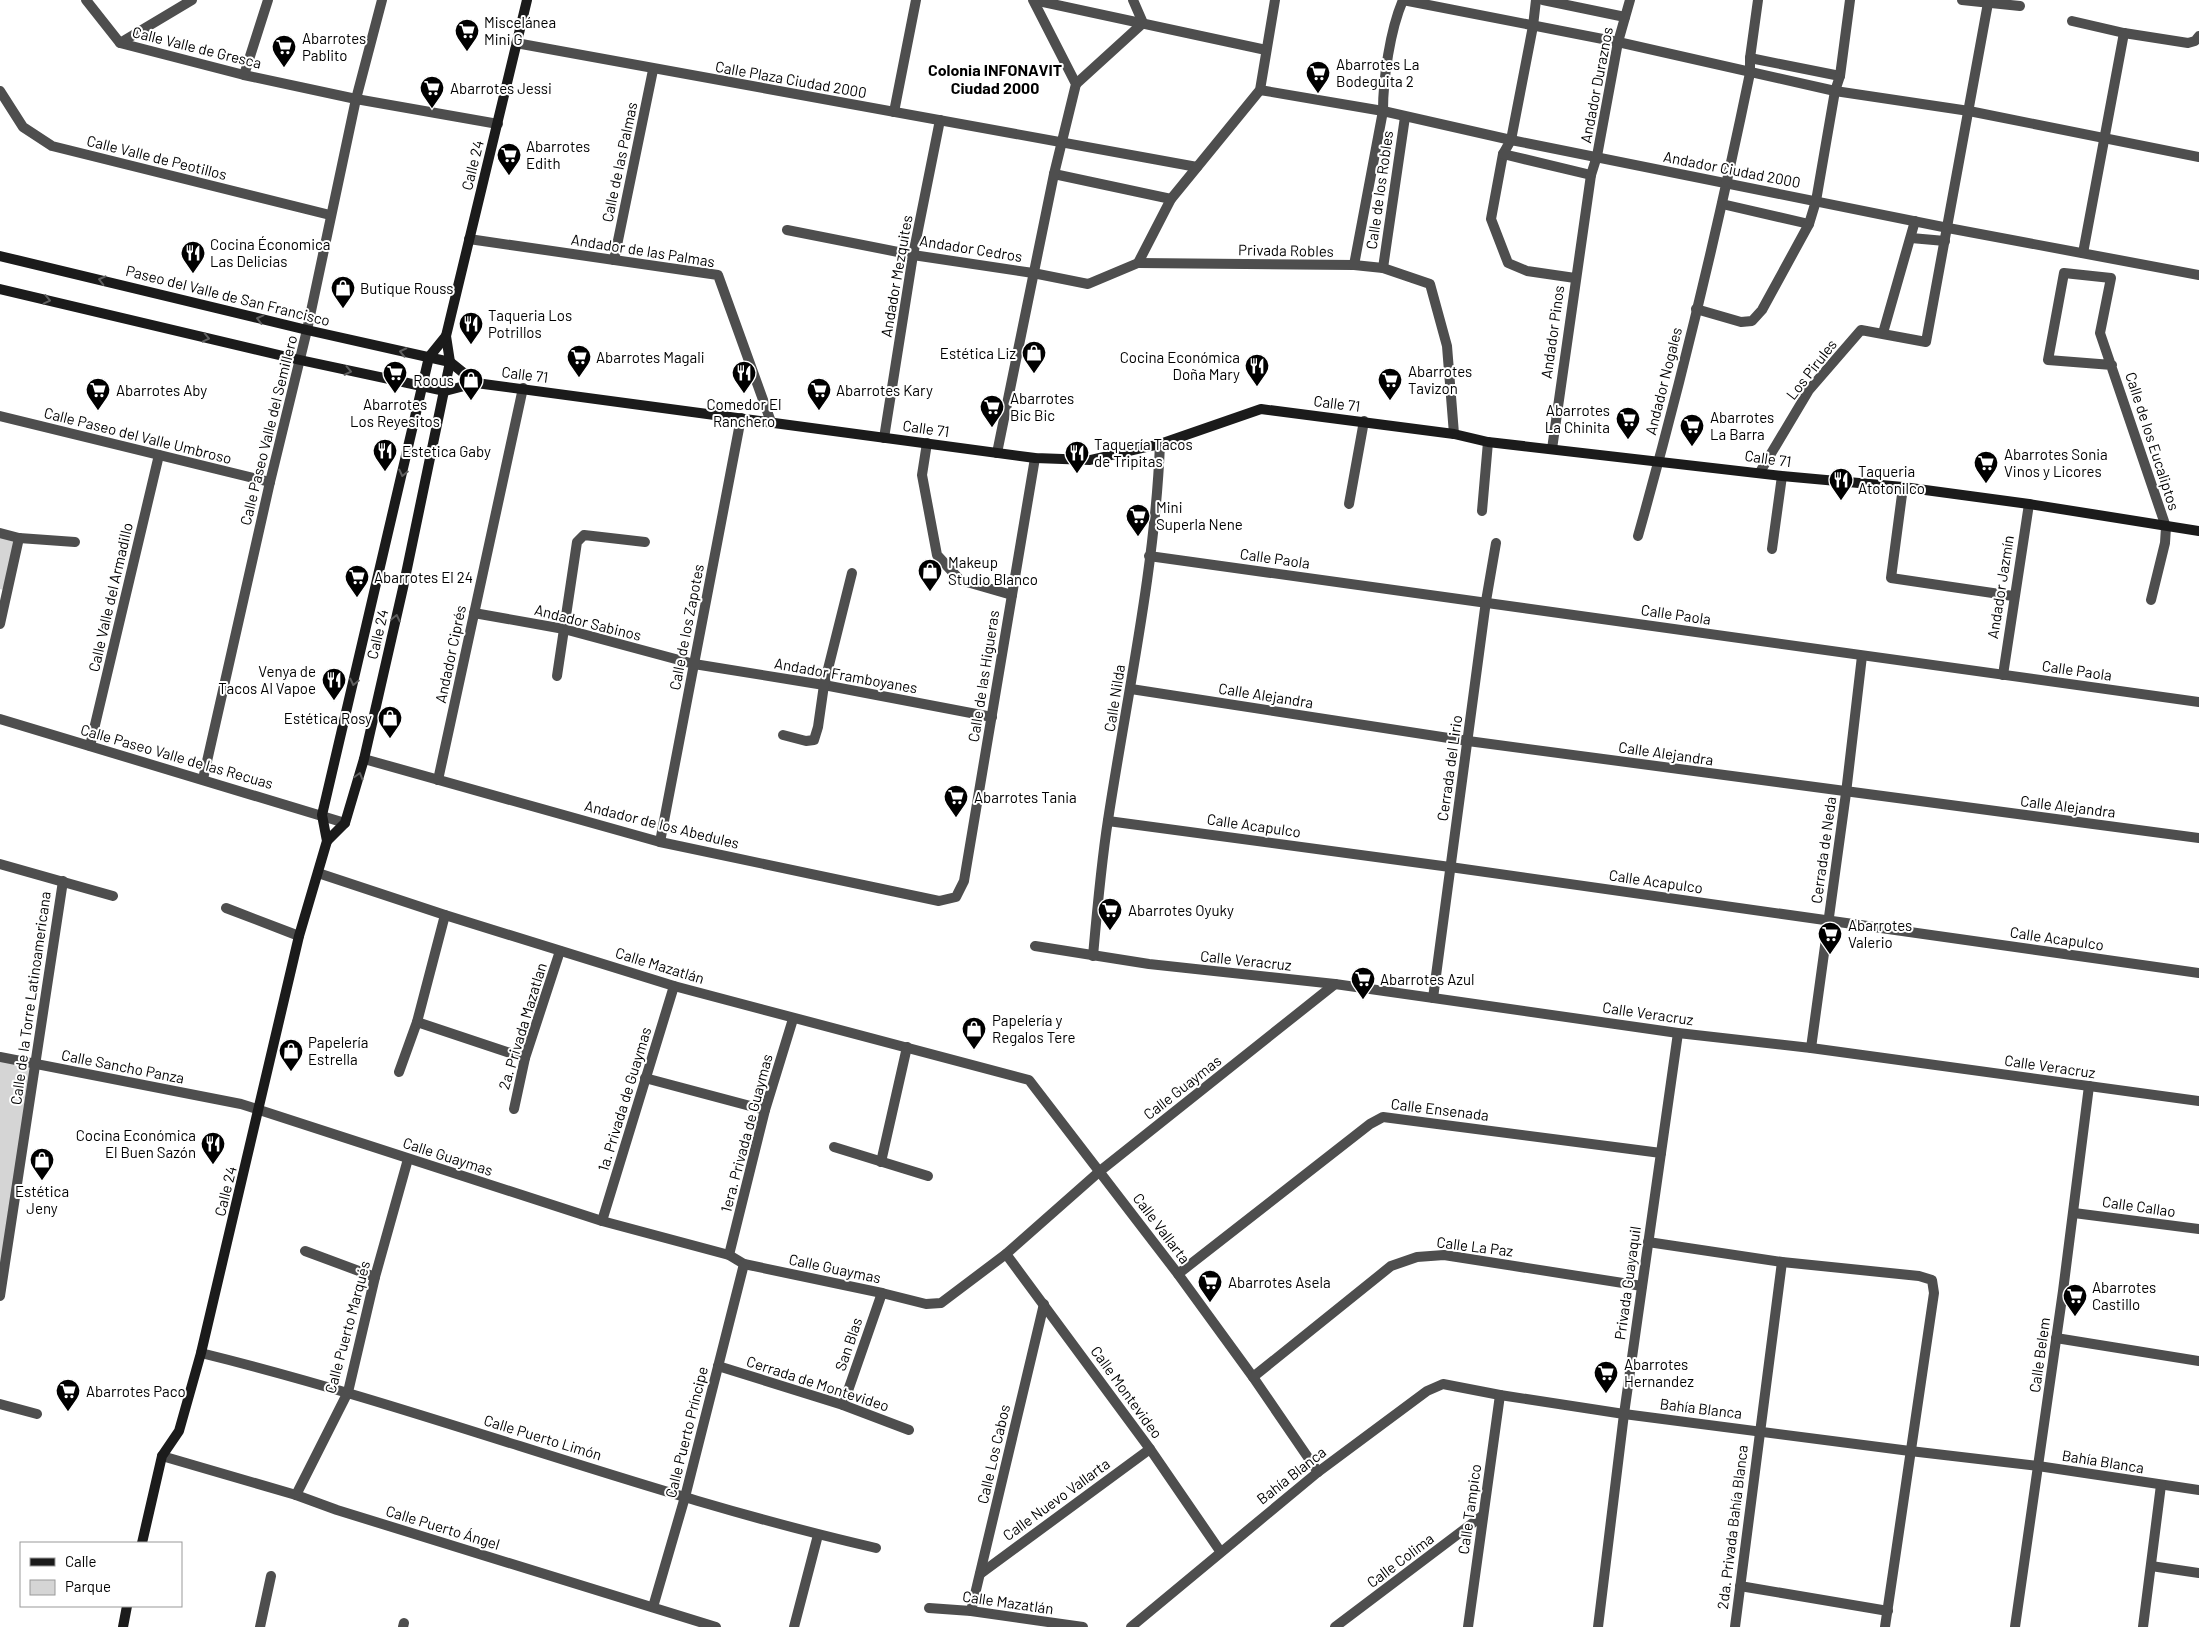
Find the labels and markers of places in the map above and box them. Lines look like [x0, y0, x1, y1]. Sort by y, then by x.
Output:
place label: Miscelánea Mini G [484, 13, 556, 48]
supermarket icon: Miscelánea Mini G [454, 18, 480, 52]
place label: Abarrotes Pablito [302, 29, 366, 64]
supermarket icon: Abarrotes Pablito [271, 34, 297, 68]
place label: Abarrotes La Bodeguita 2 [1336, 55, 1419, 90]
supermarket icon: Abarrotes La Bodeguita 2 [1305, 60, 1331, 94]
supermarket icon: Abarrotes Jessi [419, 75, 445, 109]
place label: Abarrotes Jessi [450, 79, 552, 97]
place label: Abarrotes Edith [526, 137, 590, 172]
supermarket icon: Abarrotes Edith [496, 142, 522, 176]
place label: Cocina Économica Las Delicias [210, 235, 331, 270]
restaurant icon: Cocina Économica Las Delicias [180, 240, 206, 274]
shop icon: Butique Rouss [330, 275, 356, 309]
place label: Butique Rouss [360, 279, 453, 297]
place label: Taqueria Los Potrillos [488, 306, 572, 341]
restaurant icon: Taqueria Los Potrillos [458, 311, 484, 345]
shop icon: Estética Liz [1021, 340, 1047, 374]
supermarket icon: Abarrotes Magali [566, 344, 592, 378]
place label: Estética Liz [940, 344, 1016, 362]
place label: Abarrotes Magali [596, 348, 705, 366]
place label: Cocina Económica Doña Mary [1120, 348, 1240, 383]
restaurant icon: Cocina Económica Doña Mary [1244, 353, 1270, 387]
supermarket icon: Abarrotes Los Reyesitos [382, 360, 408, 394]
restaurant icon: Comedor El Ranchero [731, 360, 757, 394]
place label: Abarrotes Tavizon [1408, 362, 1472, 397]
shop icon: Roous [458, 367, 484, 401]
supermarket icon: Abarrotes Tavizon [1377, 367, 1403, 401]
place label: Roous [413, 371, 454, 389]
supermarket icon: Abarrotes Aby [85, 377, 111, 411]
supermarket icon: Abarrotes Kary [806, 377, 832, 411]
place label: Abarrotes Aby [116, 381, 207, 399]
place label: Abarrotes Kary [836, 381, 933, 399]
place label: Abarrotes Bic Bic [1010, 389, 1074, 424]
supermarket icon: Abarrotes Bic Bic [979, 394, 1005, 428]
place label: Abarrotes Los Reyesitos [350, 395, 440, 430]
place label: Comedor El Ranchero [707, 395, 781, 430]
place label: Abarrotes La Chinita [1545, 401, 1610, 436]
supermarket icon: Abarrotes La Chinita [1615, 406, 1641, 440]
place label: Abarrotes La Barra [1710, 408, 1774, 443]
supermarket icon: Abarrotes La Barra [1679, 413, 1705, 447]
place label: Taquería Tacos de Tripitas [1094, 435, 1193, 470]
restaurant icon: Estetica Gaby [372, 438, 398, 472]
restaurant icon: Taquería Tacos de Tripitas [1064, 440, 1090, 474]
place label: Estetica Gaby [402, 442, 491, 460]
place label: Abarrotes Sonia Vinos y Licores [2004, 445, 2108, 480]
supermarket icon: Abarrotes Sonia Vinos y Licores [1973, 450, 1999, 484]
place label: Taqueria Atotonilco [1858, 462, 1925, 497]
restaurant icon: Taqueria Atotonilco [1828, 467, 1854, 501]
place label: Mini Superla Nene [1156, 498, 1243, 533]
supermarket icon: Mini Superla Nene [1125, 503, 1151, 537]
place label: Makeup Studio Blanco [948, 553, 1038, 588]
shop icon: Makeup Studio Blanco [917, 558, 943, 592]
supermarket icon: Abarrotes El 24 [344, 564, 370, 598]
place label: Abarrotes El 24 [374, 568, 473, 586]
place label: Venya de Tacos Al Vapoe [218, 662, 316, 697]
restaurant icon: Venya de Tacos Al Vapoe [321, 667, 347, 701]
shop icon: Estética Rosy [377, 705, 403, 739]
place label: Estética Rosy [284, 709, 372, 727]
supermarket icon: Abarrotes Tania [943, 784, 969, 818]
place label: Abarrotes Tania [974, 788, 1077, 806]
supermarket icon: Abarrotes Oyuky [1097, 897, 1123, 931]
place label: Abarrotes Oyuky [1128, 901, 1234, 919]
place label: Abarrotes Valerio [1848, 916, 1912, 951]
supermarket icon: Abarrotes Valerio [1817, 921, 1843, 955]
supermarket icon: Abarrotes Azul [1350, 966, 1376, 1000]
place label: Abarrotes Azul [1380, 970, 1474, 988]
place label: Papelería y Regalos Tere [992, 1011, 1076, 1046]
shop icon: Papelería y Regalos Tere [961, 1016, 987, 1050]
place label: Papelería Estrella [308, 1033, 368, 1068]
shop icon: Papelería Estrella [278, 1038, 304, 1072]
place label: Cocina Económica El Buen Sazón [76, 1126, 196, 1161]
restaurant icon: Cocina Económica El Buen Sazón [200, 1131, 226, 1165]
shop icon: Estética Jeny [29, 1147, 55, 1181]
place label: Estética Jeny [15, 1182, 69, 1217]
supermarket icon: Abarrotes Asela [1197, 1269, 1223, 1303]
place label: Abarrotes Asela [1228, 1273, 1331, 1291]
place label: Abarrotes Castillo [2092, 1278, 2156, 1313]
supermarket icon: Abarrotes Castillo [2062, 1283, 2088, 1317]
place label: Abarrotes Hernandez [1624, 1355, 1694, 1390]
supermarket icon: Abarrotes Hernandez [1593, 1360, 1619, 1394]
supermarket icon: Abarrotes Paco [55, 1378, 81, 1412]
place label: Abarrotes Paco [86, 1382, 186, 1400]

